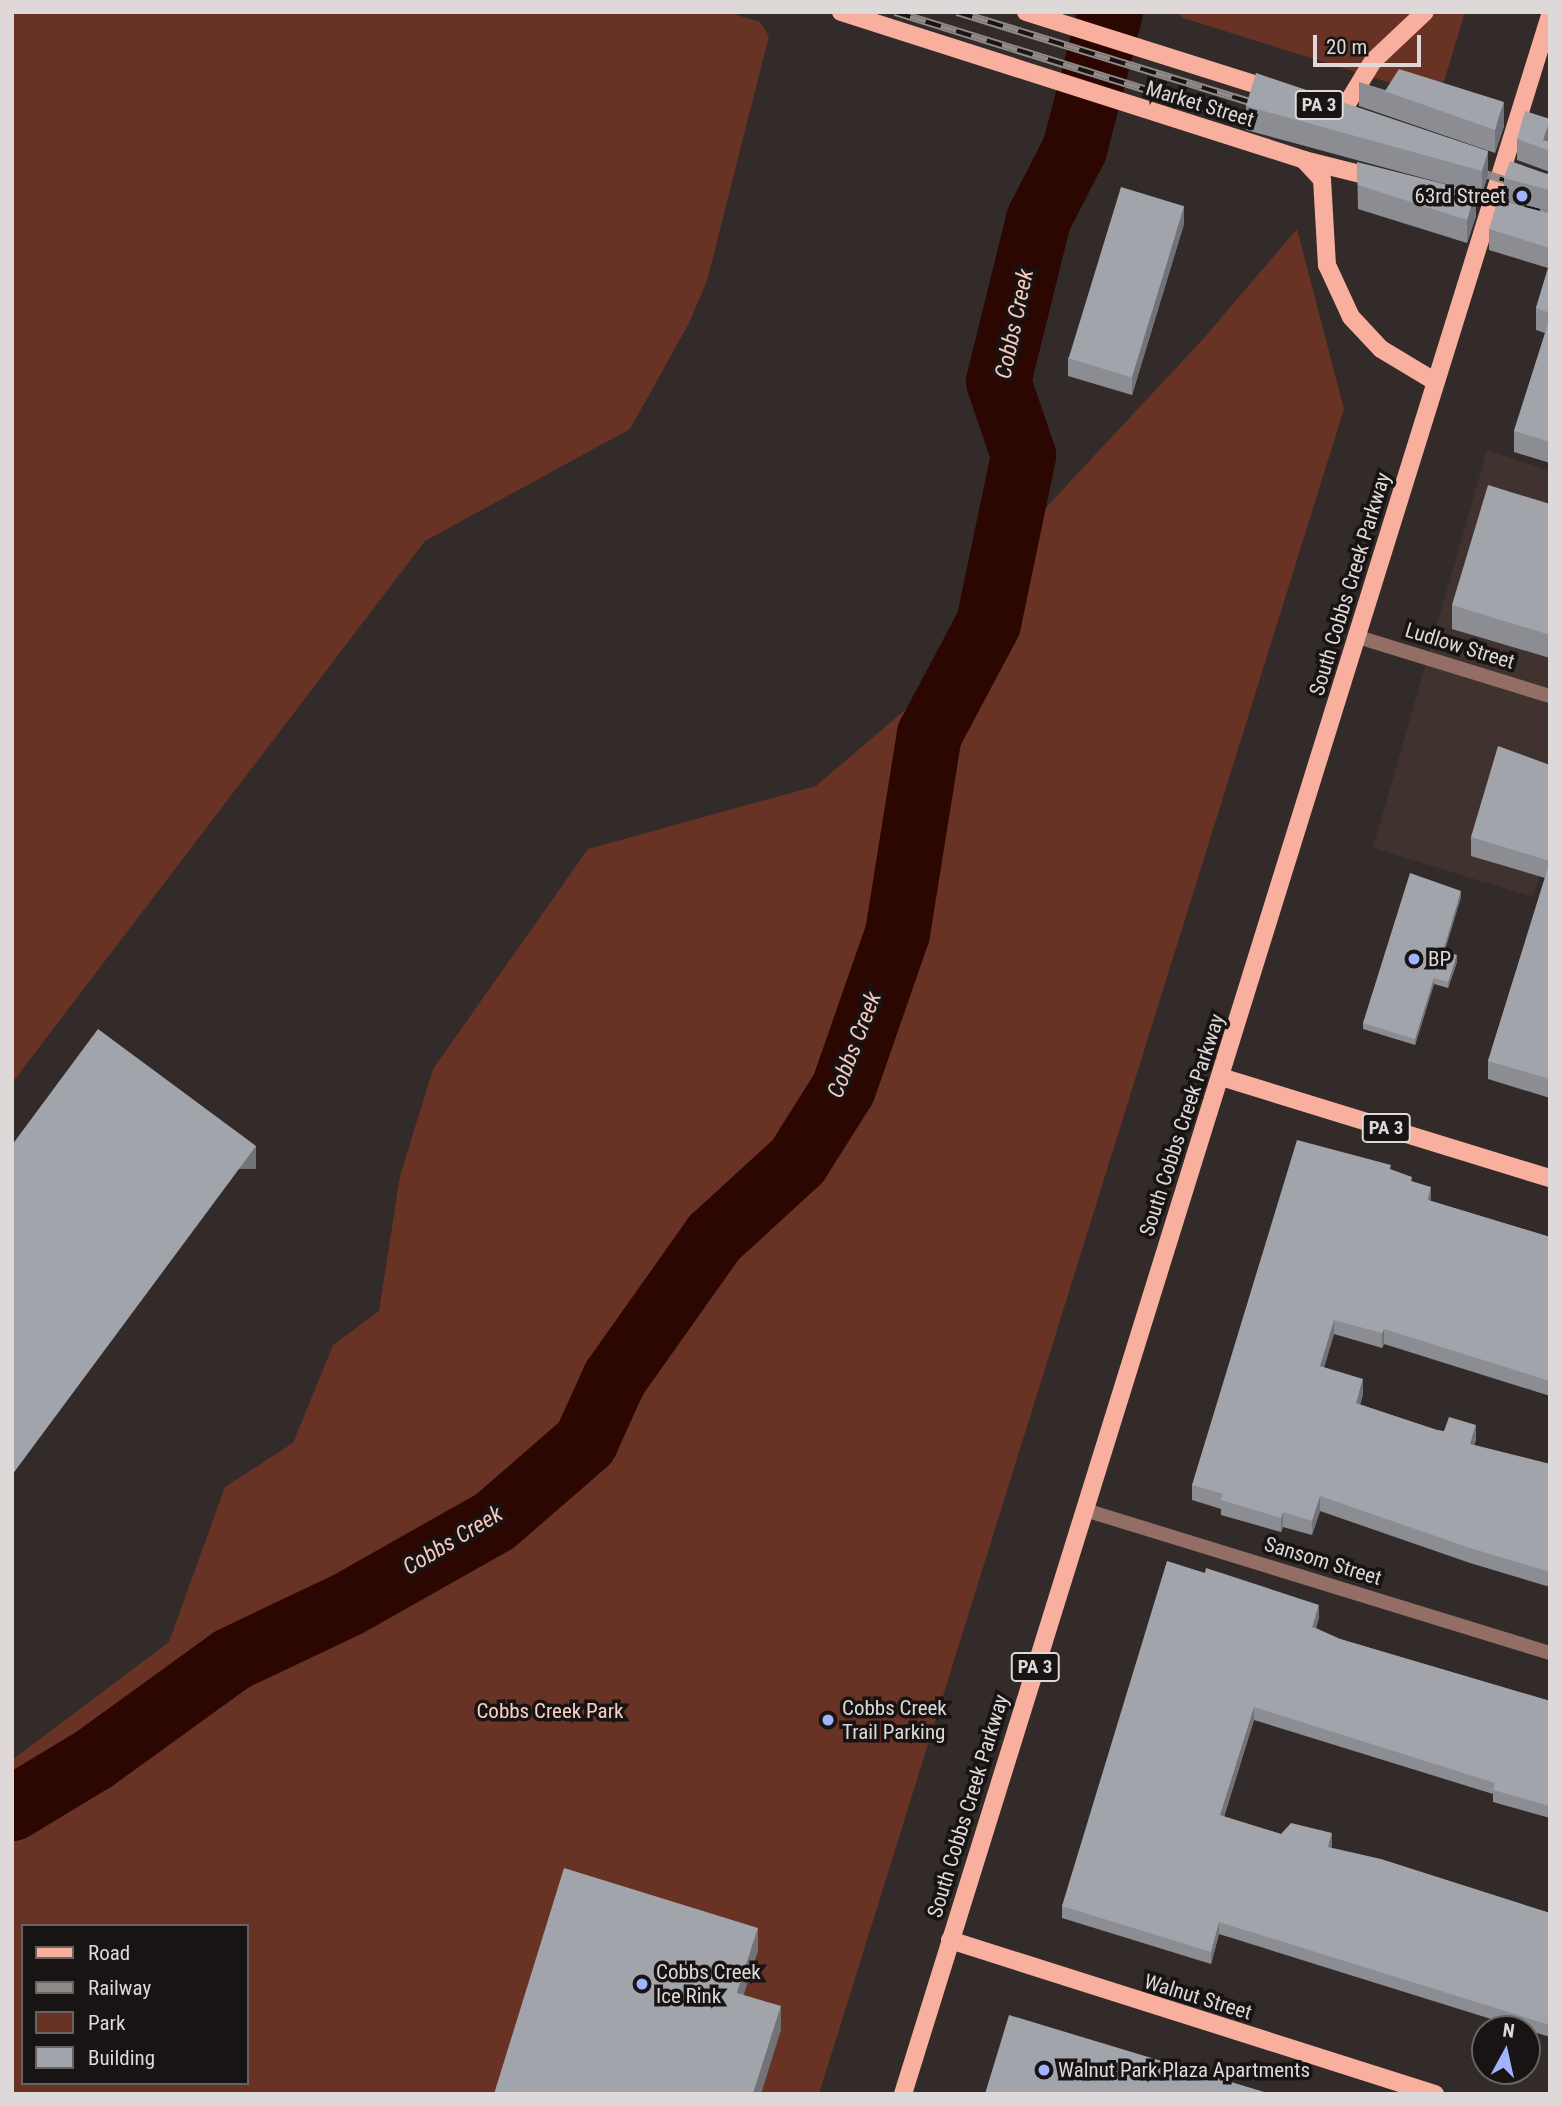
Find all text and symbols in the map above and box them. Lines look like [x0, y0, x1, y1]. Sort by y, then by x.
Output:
scale bar [1317, 21, 1426, 65]
text: 20 m [1326, 35, 1367, 59]
street label: Market Street [1143, 76, 1257, 132]
road number: PA 3 [1294, 90, 1344, 120]
place label: 63rd Street [1415, 183, 1506, 209]
marker: 63rd Street [1512, 186, 1532, 206]
water label: Cobbs Creek [990, 267, 1040, 381]
street label: South Cobbs Creek Parkway [1304, 469, 1396, 699]
street label: Ludlow Street [1402, 617, 1518, 675]
place label: BP [1428, 946, 1451, 972]
marker: BP [1406, 951, 1422, 967]
water label: Cobbs Creek [822, 988, 888, 1102]
street label: South Cobbs Creek Parkway [1134, 1011, 1230, 1239]
road number: PA 3 [1362, 1112, 1410, 1144]
water label: Cobbs Creek [398, 1500, 508, 1582]
street label: Sansom Street [1261, 1531, 1385, 1591]
road number: PA 3 [1010, 1652, 1060, 1682]
street label: South Cobbs Creek Parkway [922, 1691, 1014, 1921]
place label: Cobbs Creek Trail Parking [842, 1695, 947, 1745]
park label: Cobbs Creek Park [476, 1698, 624, 1724]
marker: Cobbs Creek Trail Parking [820, 1712, 836, 1728]
legend [21, 1924, 248, 2085]
text: Road [88, 1941, 130, 1965]
place label: Cobbs Creek Ice Rink [656, 1959, 761, 2009]
street label: Walnut Street [1141, 1969, 1255, 2025]
text: Railway [88, 1976, 151, 2000]
marker: Cobbs Creek Ice Rink [634, 1976, 650, 1992]
text: Park [88, 2011, 125, 2035]
north arrow [1471, 2015, 1541, 2085]
text: N [1501, 2018, 1516, 2043]
text: Building [88, 2046, 155, 2070]
place label: Walnut Park Plaza Apartments [1058, 2057, 1310, 2083]
marker: Walnut Park Plaza Apartments [1036, 2062, 1052, 2078]

